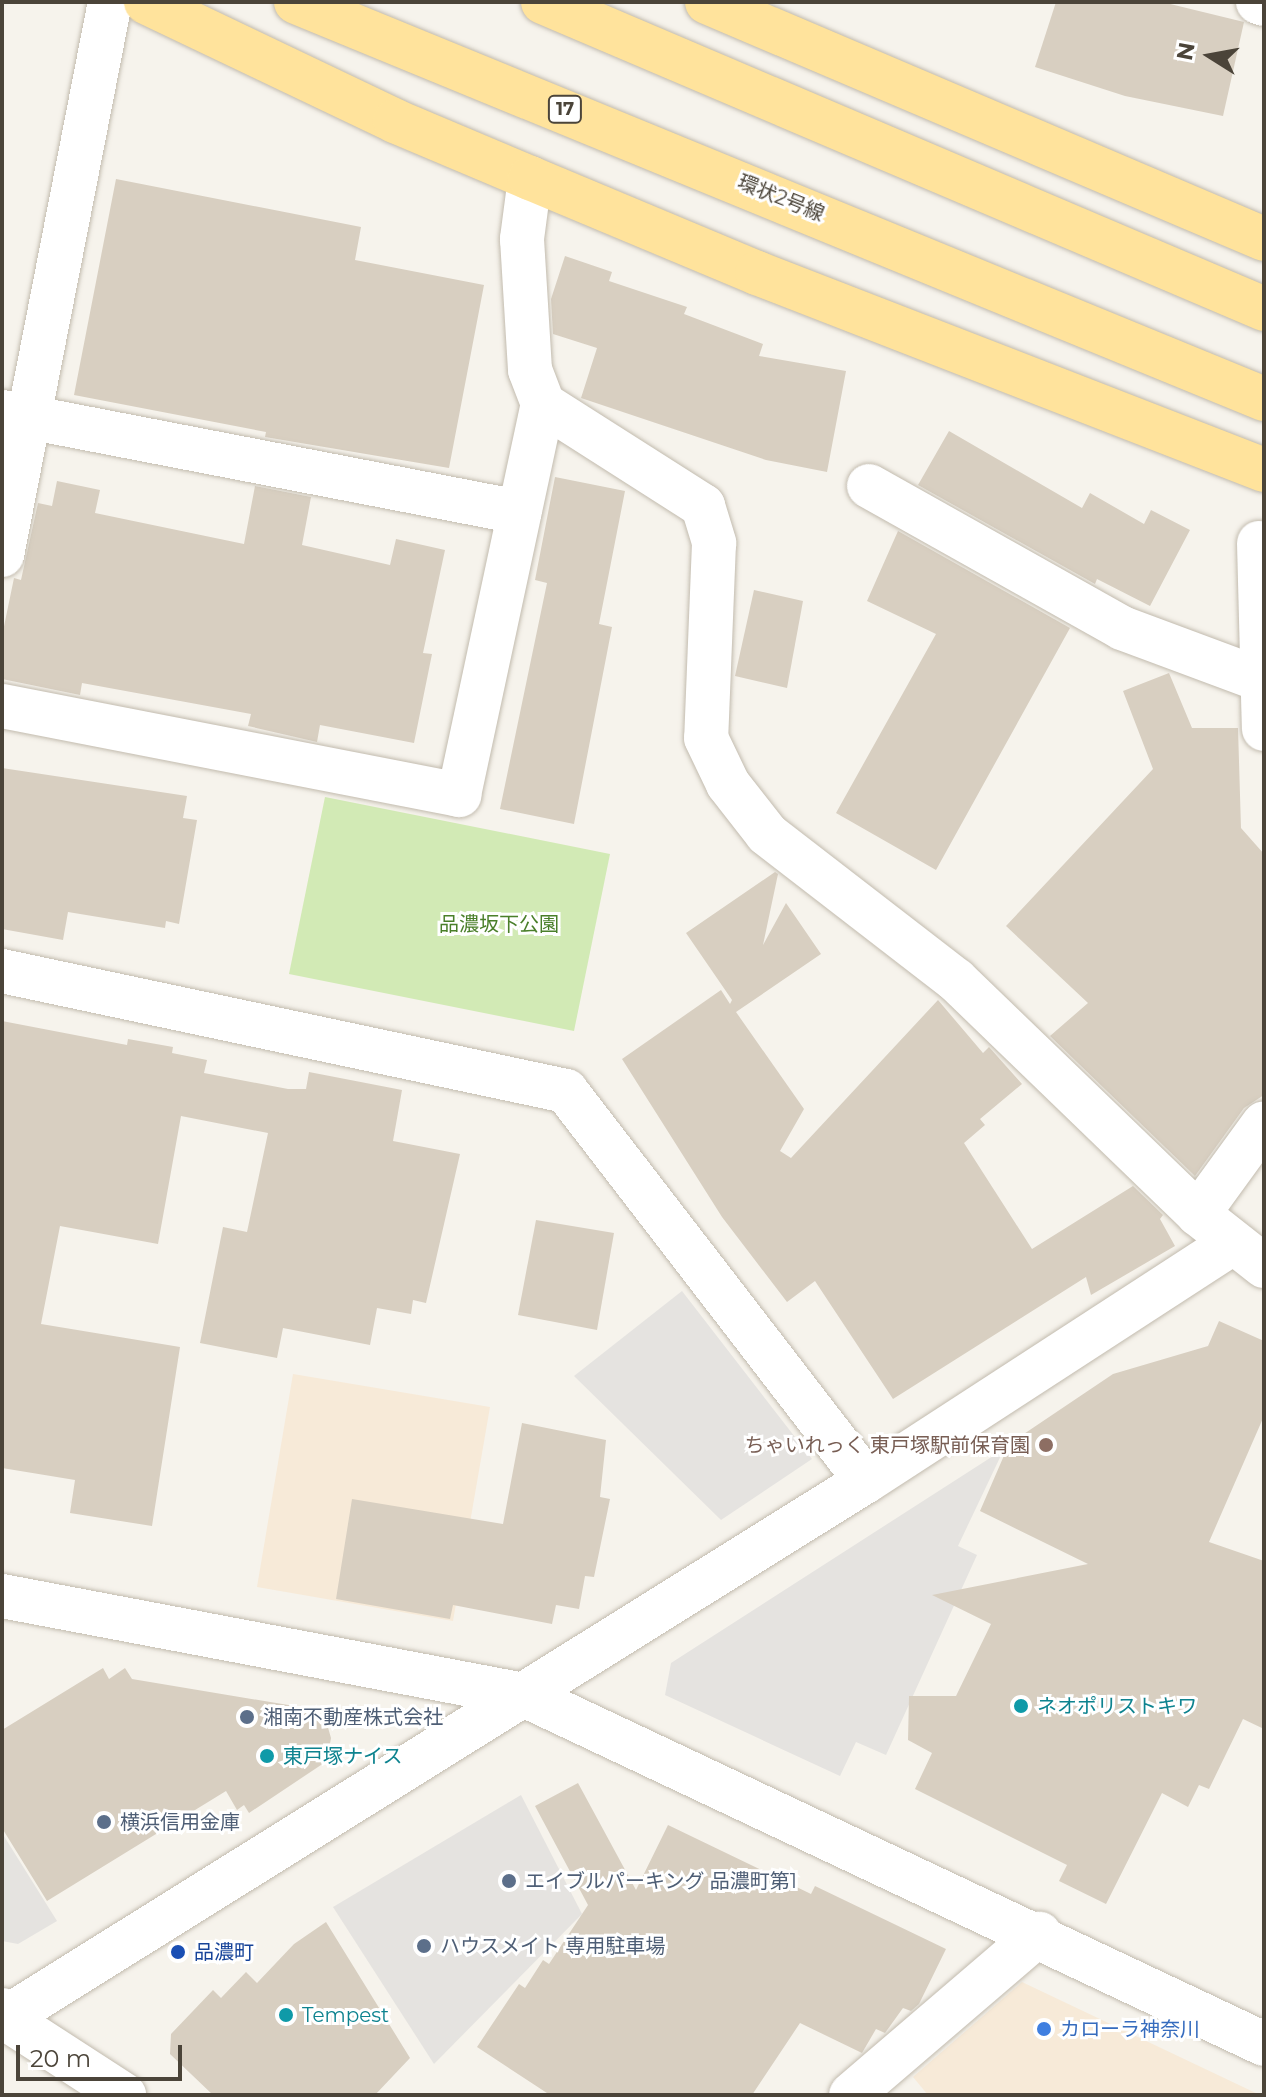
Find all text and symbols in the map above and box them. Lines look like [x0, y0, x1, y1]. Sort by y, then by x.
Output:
north arrow [1170, 16, 1250, 96]
text: N [1171, 40, 1201, 63]
road number: 17 [547, 95, 583, 123]
street label: 環状2号線 [734, 170, 828, 226]
park label: 品濃坂下公園 [439, 912, 559, 936]
place label: ちゃいれっく 東戸塚駅前保育園 [745, 1433, 1030, 1457]
marker: ちゃいれっく 東戸塚駅前保育園 [1037, 1436, 1055, 1454]
place label: ネオポリストキワ [1037, 1694, 1197, 1718]
marker: ネオポリストキワ [1012, 1697, 1030, 1715]
place label: 湘南不動産株式会社 [263, 1705, 443, 1729]
marker: 湘南不動産株式会社 [238, 1708, 256, 1726]
place label: 東戸塚ナイス [283, 1744, 403, 1768]
marker: 東戸塚ナイス [258, 1747, 276, 1765]
place label: 横浜信用金庫 [120, 1810, 240, 1834]
marker: 横浜信用金庫 [95, 1813, 113, 1831]
place label: エイブルパーキング 品濃町第1 [525, 1869, 797, 1893]
marker: エイブルパーキング 品濃町第1 [500, 1872, 518, 1890]
place label: ハウスメイト 専用駐車場 [440, 1934, 665, 1958]
marker: ハウスメイト 専用駐車場 [415, 1937, 433, 1955]
place label: 品濃町 [194, 1940, 254, 1964]
marker: 品濃町 [169, 1943, 187, 1961]
place label: Tempest [302, 2003, 389, 2027]
marker: Tempest [277, 2006, 295, 2024]
place label: カローラ神奈川 [1060, 2017, 1200, 2041]
marker: カローラ神奈川 [1035, 2020, 1053, 2038]
scale bar [20, 2029, 186, 2079]
text: 20 m [30, 2044, 91, 2073]

